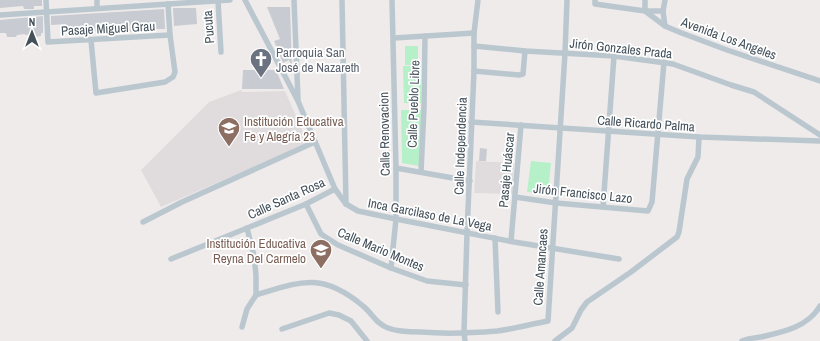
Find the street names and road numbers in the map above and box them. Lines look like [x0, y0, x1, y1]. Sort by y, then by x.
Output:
street label: Pucuta [199, 10, 218, 44]
street label: Avenida Los Angeles [678, 13, 779, 64]
street label: Pasaje Miguel Grau [61, 18, 156, 39]
street label: Jirón Gonzales Prada [569, 35, 673, 62]
street label: Calle Pueblo Libre [403, 60, 424, 148]
street label: Calle Renovacion [375, 92, 394, 176]
street label: Calle Independencia [450, 97, 471, 195]
street label: Calle Ricardo Palma [597, 112, 695, 135]
street label: Pasaje Huáscar [495, 131, 518, 208]
street label: Calle Santa Rosa [245, 174, 328, 223]
street label: Jirón Francisco Lazo [533, 180, 633, 207]
street label: Inca Garcilaso de La Vega [367, 194, 493, 235]
street label: Calle Mario Montes [335, 224, 427, 275]
street label: Calle Amancaes [529, 228, 552, 306]

